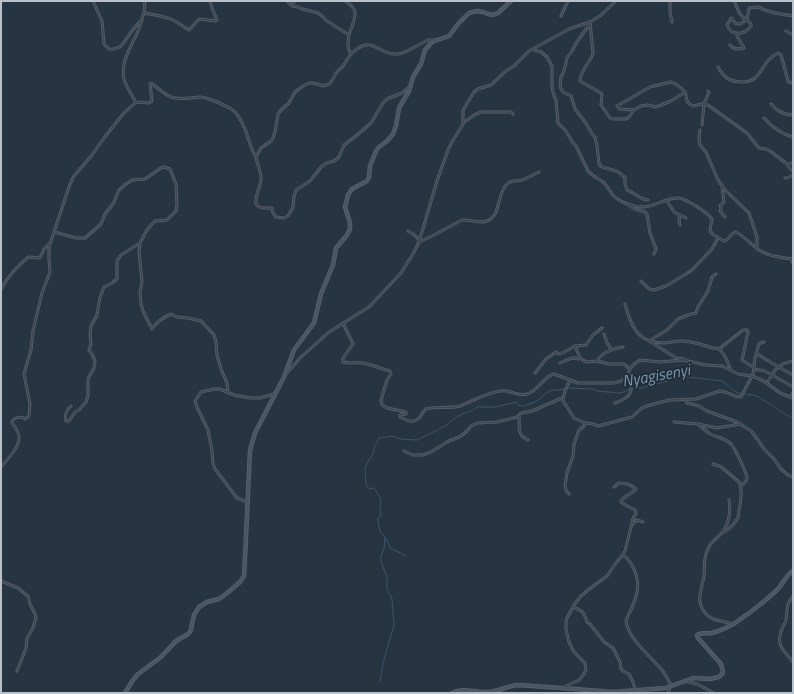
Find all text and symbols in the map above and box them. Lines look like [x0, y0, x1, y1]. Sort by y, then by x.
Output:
water label: Nyagisenyi [620, 357, 694, 393]

